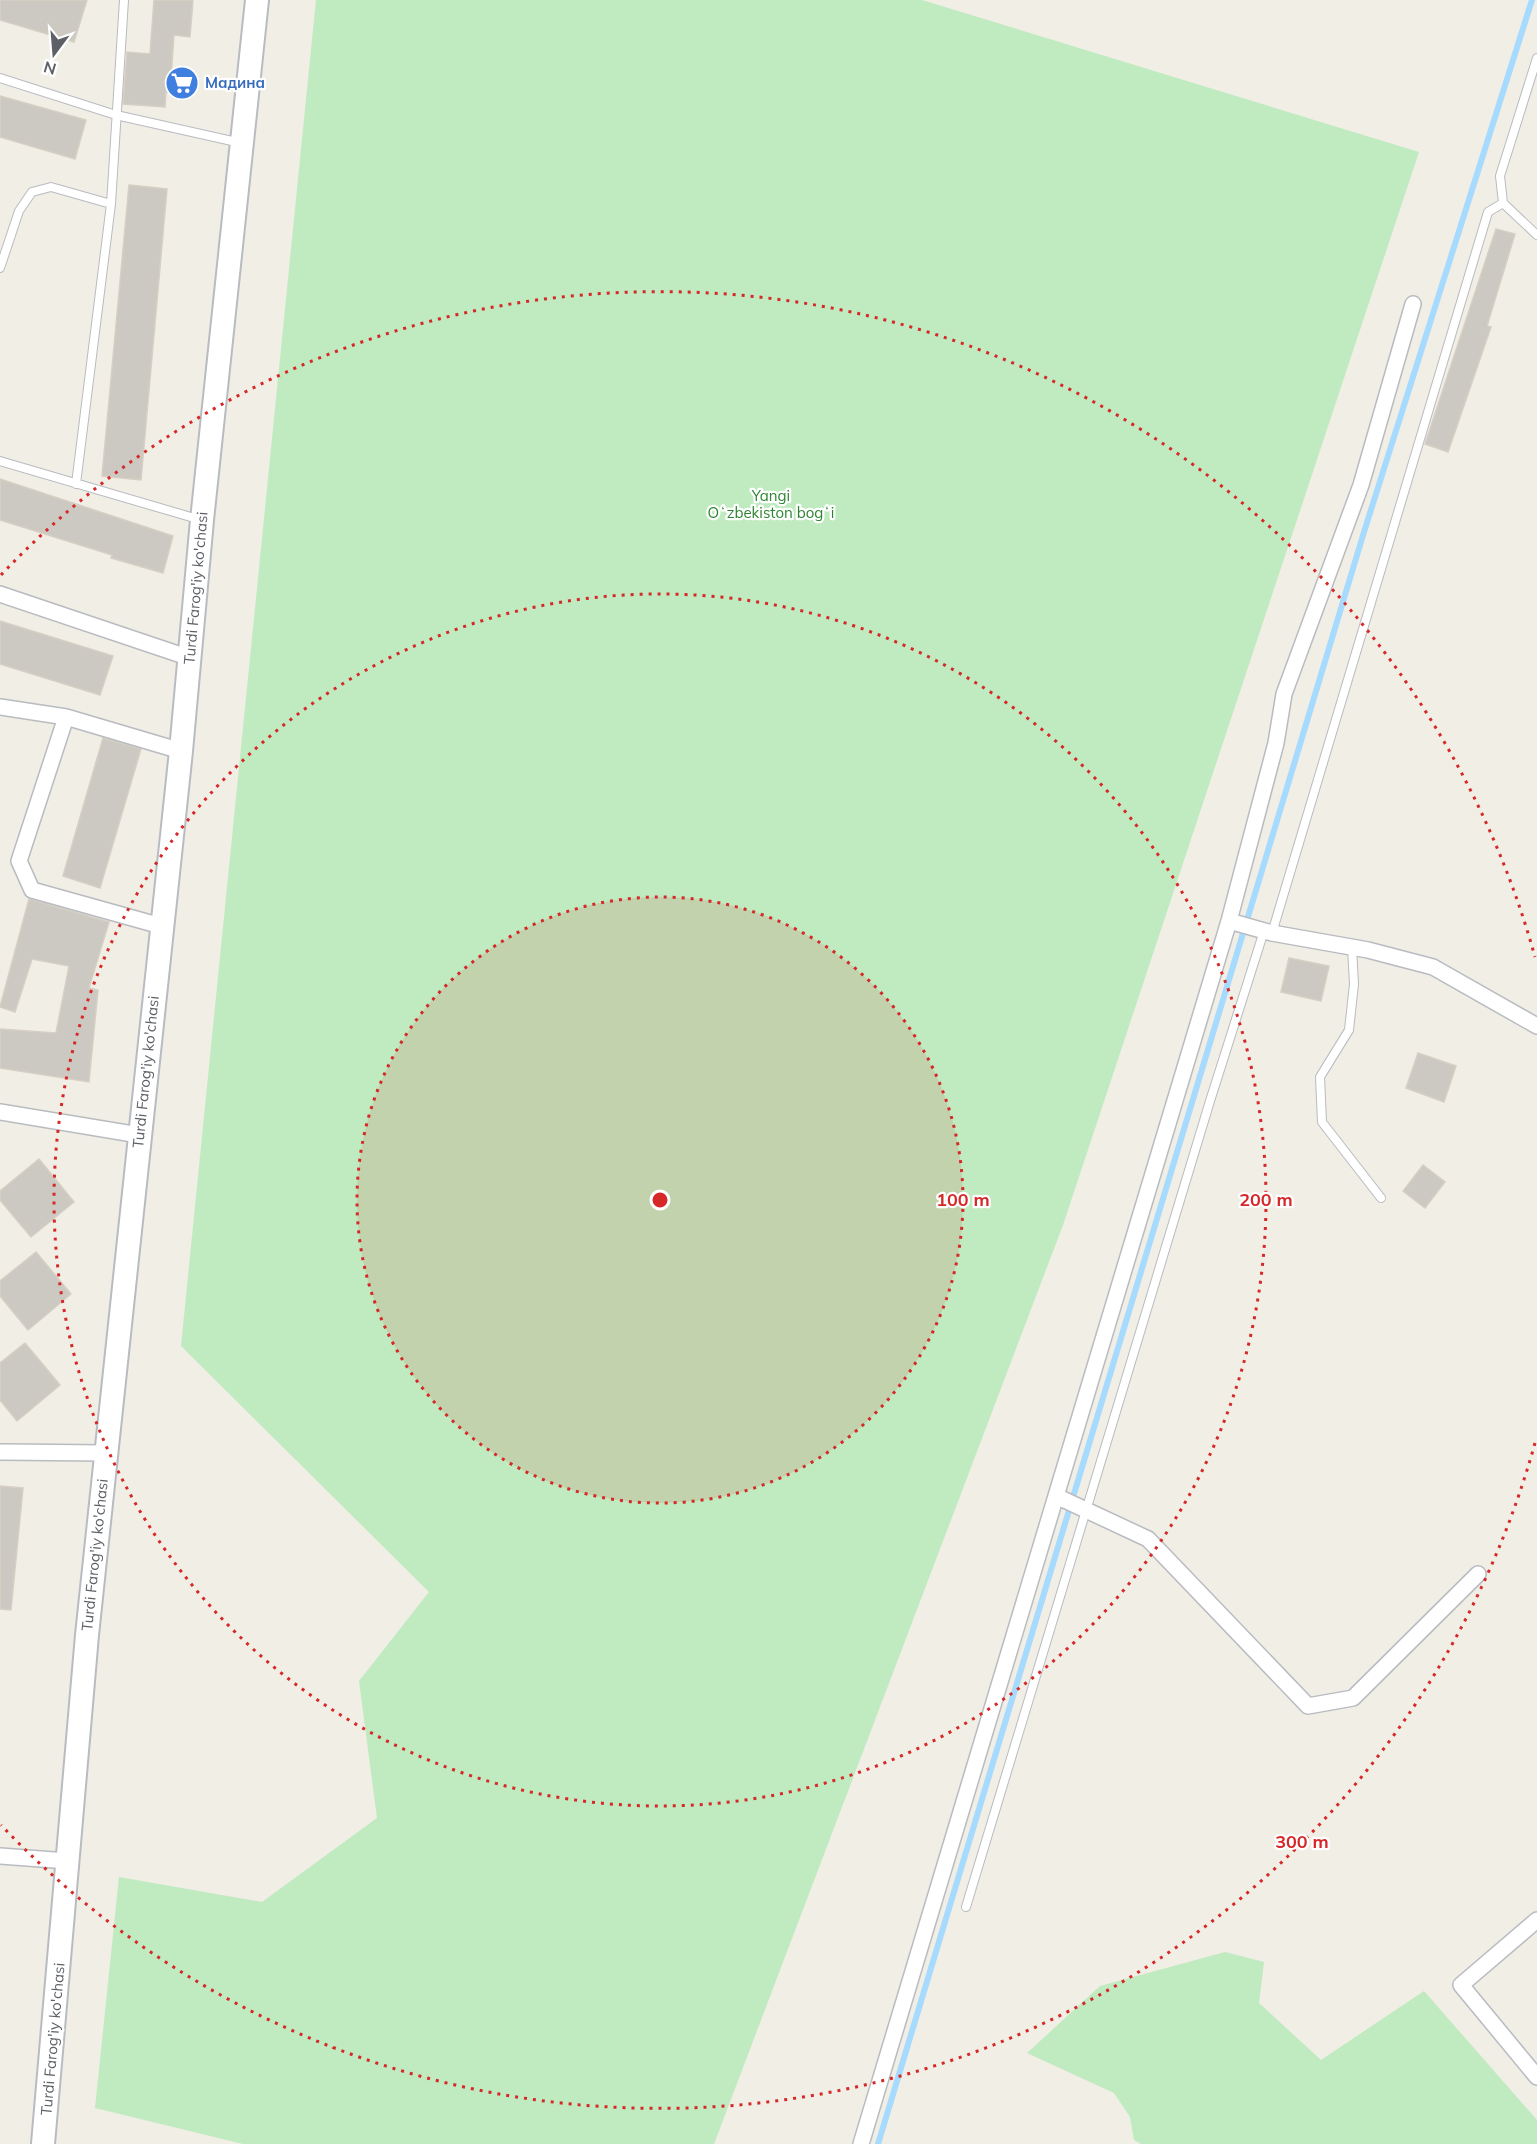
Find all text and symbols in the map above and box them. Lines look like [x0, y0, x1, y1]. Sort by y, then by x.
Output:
north arrow [24, 24, 84, 84]
text: N [41, 57, 58, 80]
supermarket icon: Мадина [164, 65, 200, 101]
place label: Мадина [205, 73, 265, 92]
park label: Yangi Oʻzbekiston bogʻi [708, 486, 834, 522]
street label: Turdi Farog'iy ko'chasi [179, 511, 212, 665]
street label: Turdi Farog'iy ko'chasi [128, 995, 163, 1149]
text: 100 m [936, 1188, 990, 1211]
text: 200 m [1239, 1188, 1293, 1211]
centre of rings [650, 1190, 670, 1210]
street label: Turdi Farog'iy ko'chasi [77, 1478, 112, 1632]
text: 300 m [1275, 1830, 1329, 1853]
street label: Turdi Farog'iy ko'chasi [36, 1962, 69, 2116]

